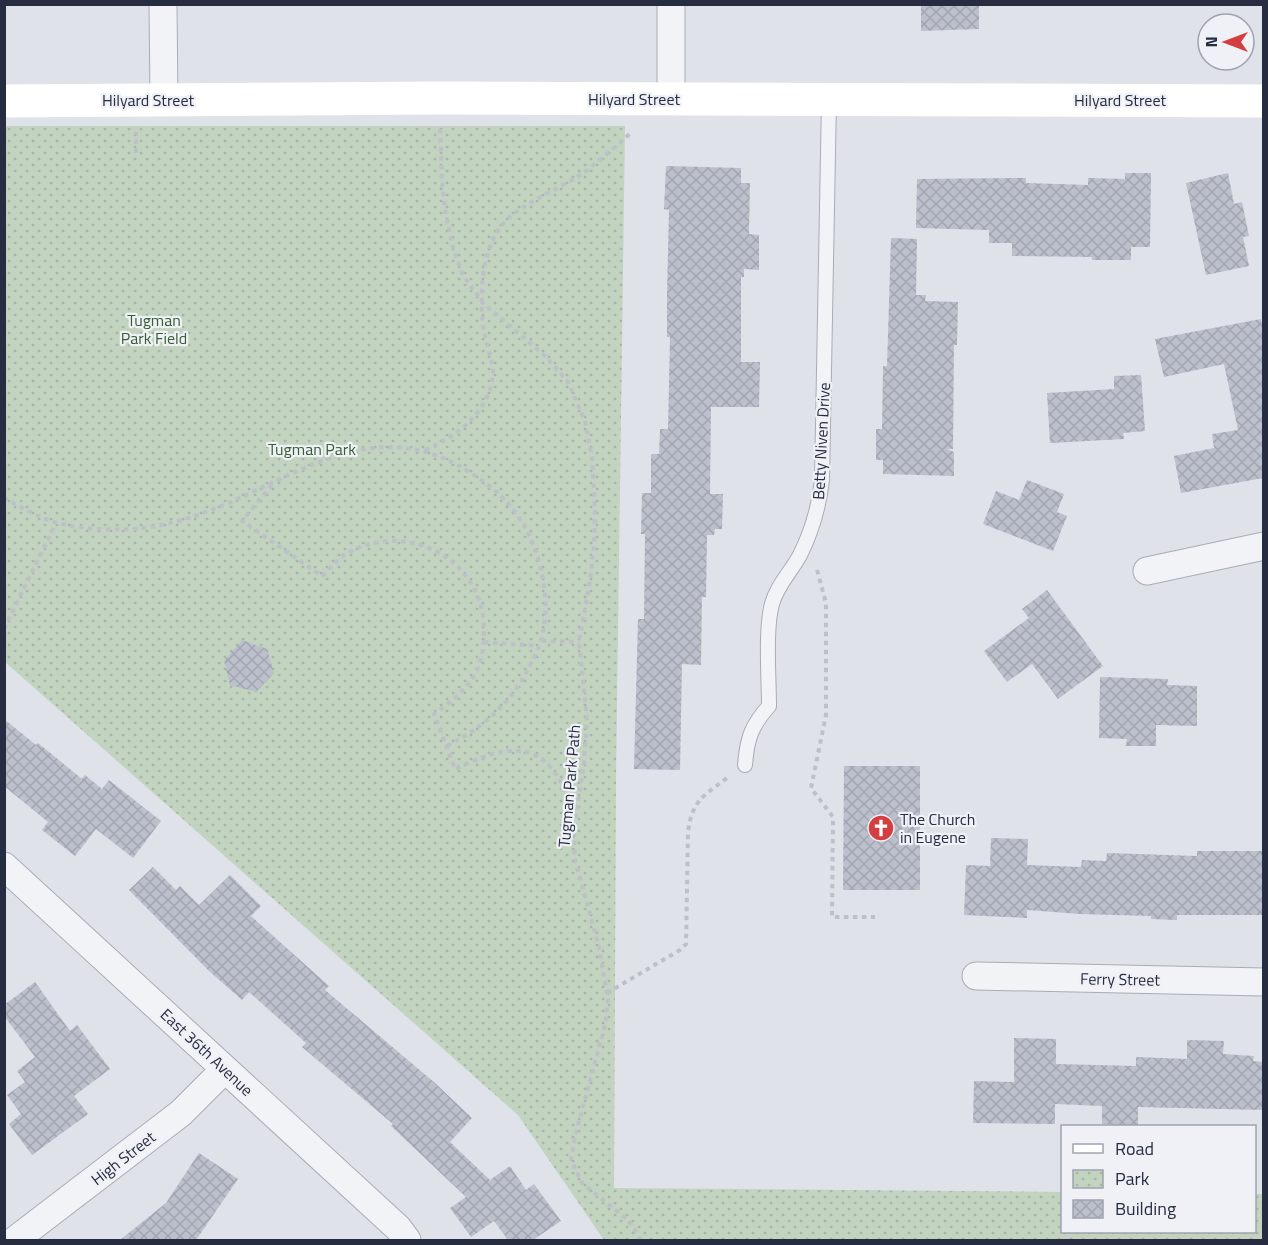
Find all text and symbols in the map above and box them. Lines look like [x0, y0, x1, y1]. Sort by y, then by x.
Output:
north arrow [1196, 12, 1256, 72]
text: N [1199, 36, 1223, 48]
street label: Hilyard Street [588, 87, 680, 111]
street label: Hilyard Street [102, 88, 194, 112]
street label: Hilyard Street [1074, 88, 1166, 112]
park label: Tugman Park Field [121, 308, 187, 350]
street label: Betty Niven Drive [806, 382, 836, 500]
park label: Tugman Park [268, 437, 356, 461]
street label: Tugman Park Path [552, 724, 586, 848]
place label: The Church in Eugene [900, 807, 975, 849]
church icon: The Church in Eugene [866, 813, 896, 843]
street label: Ferry Street [1080, 966, 1160, 992]
street label: East 36th Avenue [155, 1003, 259, 1101]
street label: High Street [86, 1125, 161, 1191]
legend [1061, 1125, 1256, 1233]
text: Road [1115, 1135, 1154, 1162]
text: Park [1115, 1165, 1150, 1192]
text: Building [1115, 1195, 1176, 1222]

